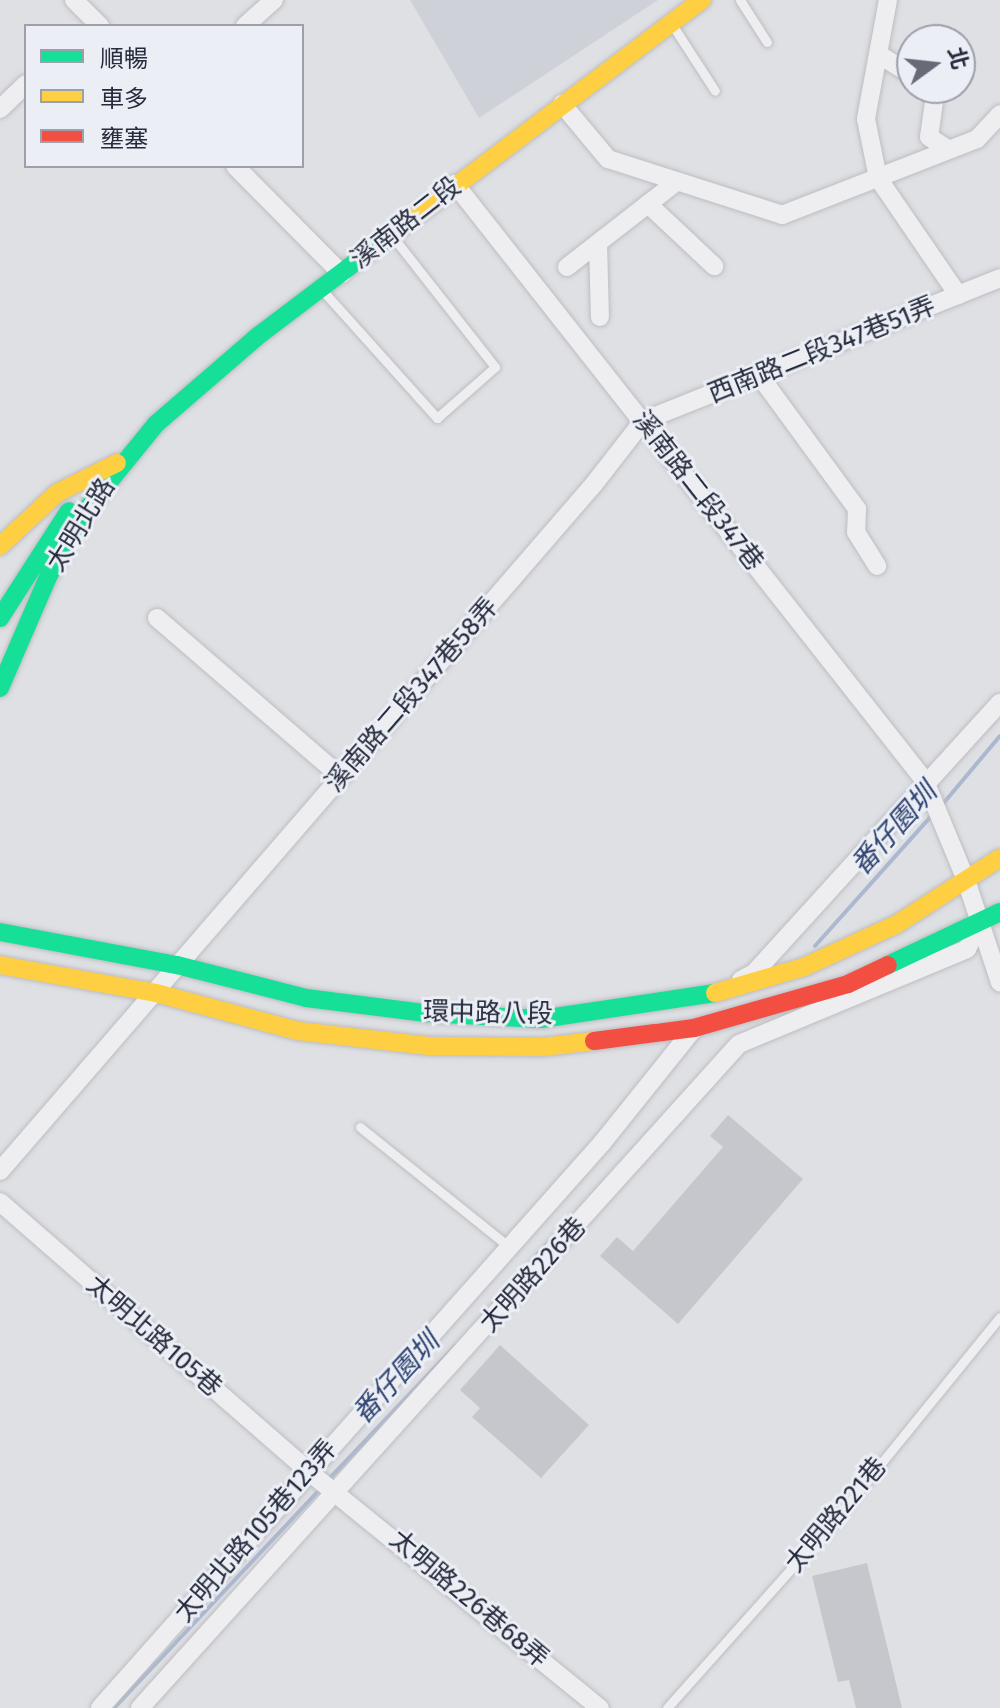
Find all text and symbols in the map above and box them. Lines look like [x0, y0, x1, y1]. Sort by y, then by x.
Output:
legend [24, 24, 304, 168]
north arrow [896, 24, 976, 104]
text: 北 [942, 44, 974, 72]
text: 順暢 [100, 45, 148, 73]
text: 車多 [100, 85, 148, 113]
text: 壅塞 [100, 125, 148, 153]
street label: 溪南路二段 [345, 171, 467, 275]
street label: 西南路二段347巷51弄 [704, 290, 940, 410]
street label: 溪南路二段347巷 [626, 405, 770, 577]
street label: 太明北路 [40, 473, 122, 577]
street label: 溪南路二段347巷58弄 [319, 592, 505, 798]
water label: 番仔園圳 [844, 776, 944, 882]
street label: 環中路八段 [423, 996, 553, 1030]
street label: 太明路226巷 [473, 1211, 593, 1339]
street label: 太明北路105巷 [80, 1269, 228, 1403]
water label: 番仔園圳 [346, 1326, 446, 1430]
street label: 太明北路105巷123弄 [168, 1433, 344, 1629]
street label: 太明路221巷 [779, 1451, 893, 1579]
street label: 太明路226巷68弄 [383, 1523, 555, 1675]

